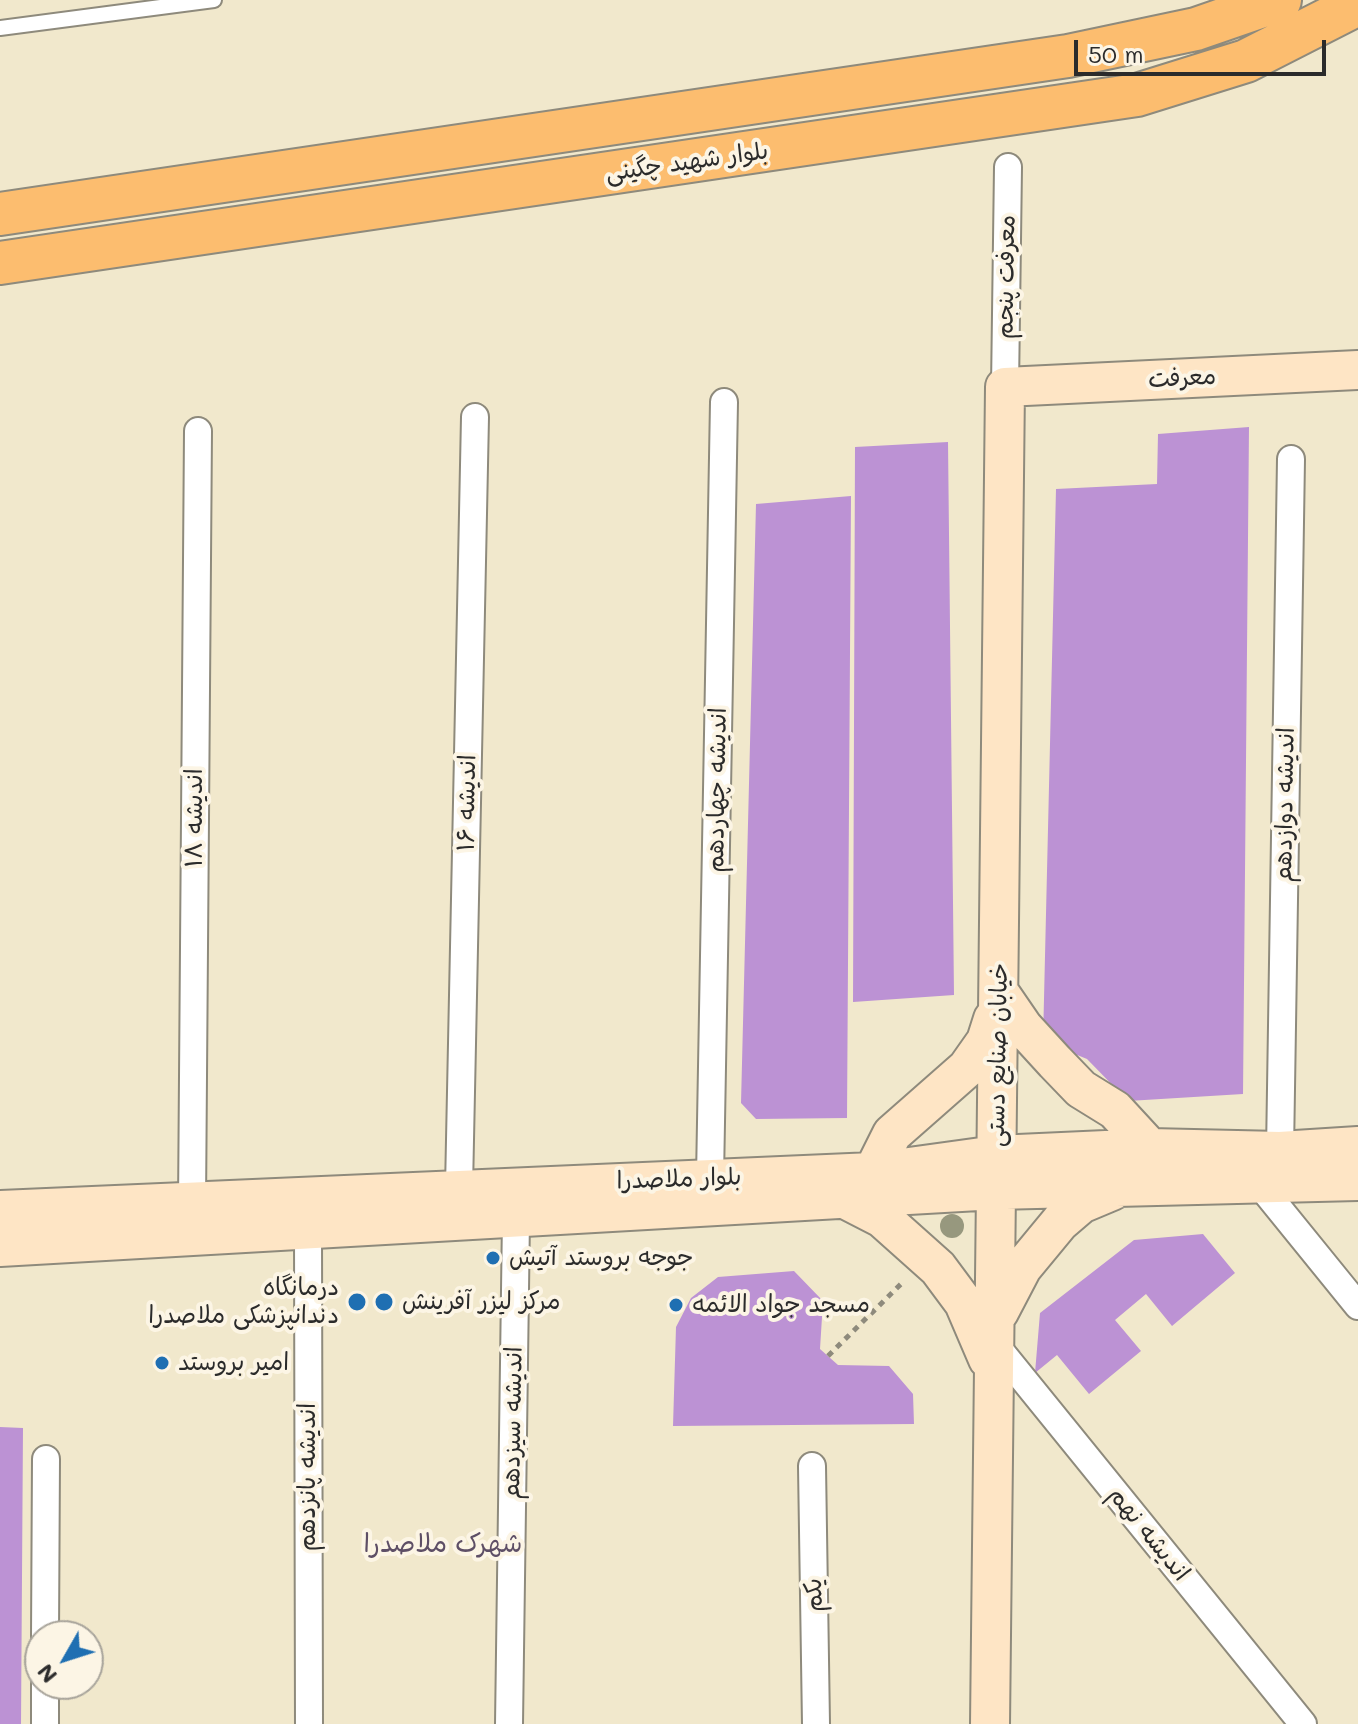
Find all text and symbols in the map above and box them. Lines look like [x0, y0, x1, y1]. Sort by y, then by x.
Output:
scale bar [1078, 24, 1330, 74]
text: 50 m [1088, 38, 1144, 69]
street label: بلوار شهید چگینی [604, 136, 770, 188]
street label: معرفت پنجم [991, 215, 1021, 339]
street label: معرفت [1147, 362, 1217, 394]
street label: اندیشه چهاردهم [701, 707, 733, 873]
street label: اندیشه دوازدهم [1269, 727, 1301, 883]
street label: اندیشه ۱۶ [452, 754, 482, 852]
street label: اندیشه ۱۸ [181, 768, 209, 868]
street label: خیابان صنایع دستی [982, 963, 1014, 1147]
street label: بلوار ملاصدرا [616, 1162, 742, 1196]
place label: جوجه بروستد آتیش [509, 1244, 694, 1272]
marker: جوجه بروستد آتیش [484, 1249, 502, 1267]
place label: درمانگاه دندانپزشکی ملاصدرا [148, 1274, 339, 1330]
place label: مرکز لیزر آفرینش [402, 1288, 561, 1316]
marker: درمانگاه دندانپزشکی ملاصدرا [346, 1291, 368, 1313]
marker: مرکز لیزر آفرینش [373, 1291, 395, 1313]
place label: مسجد جواد الائمه [692, 1291, 870, 1319]
marker: مسجد جواد الائمه [667, 1296, 685, 1314]
street label: اندیشه سیزدهم [497, 1346, 529, 1500]
place label: امیر بروستد [178, 1349, 289, 1377]
marker: امیر بروستد [153, 1354, 171, 1372]
street label: اندیشه پانزدهم [294, 1403, 322, 1551]
street label: اندیشه نهم [1102, 1481, 1196, 1587]
district label: شهرک ملاصدرا [364, 1528, 522, 1560]
street label: یکم [799, 1578, 829, 1612]
north arrow [24, 1620, 104, 1700]
text: N [30, 1659, 63, 1690]

